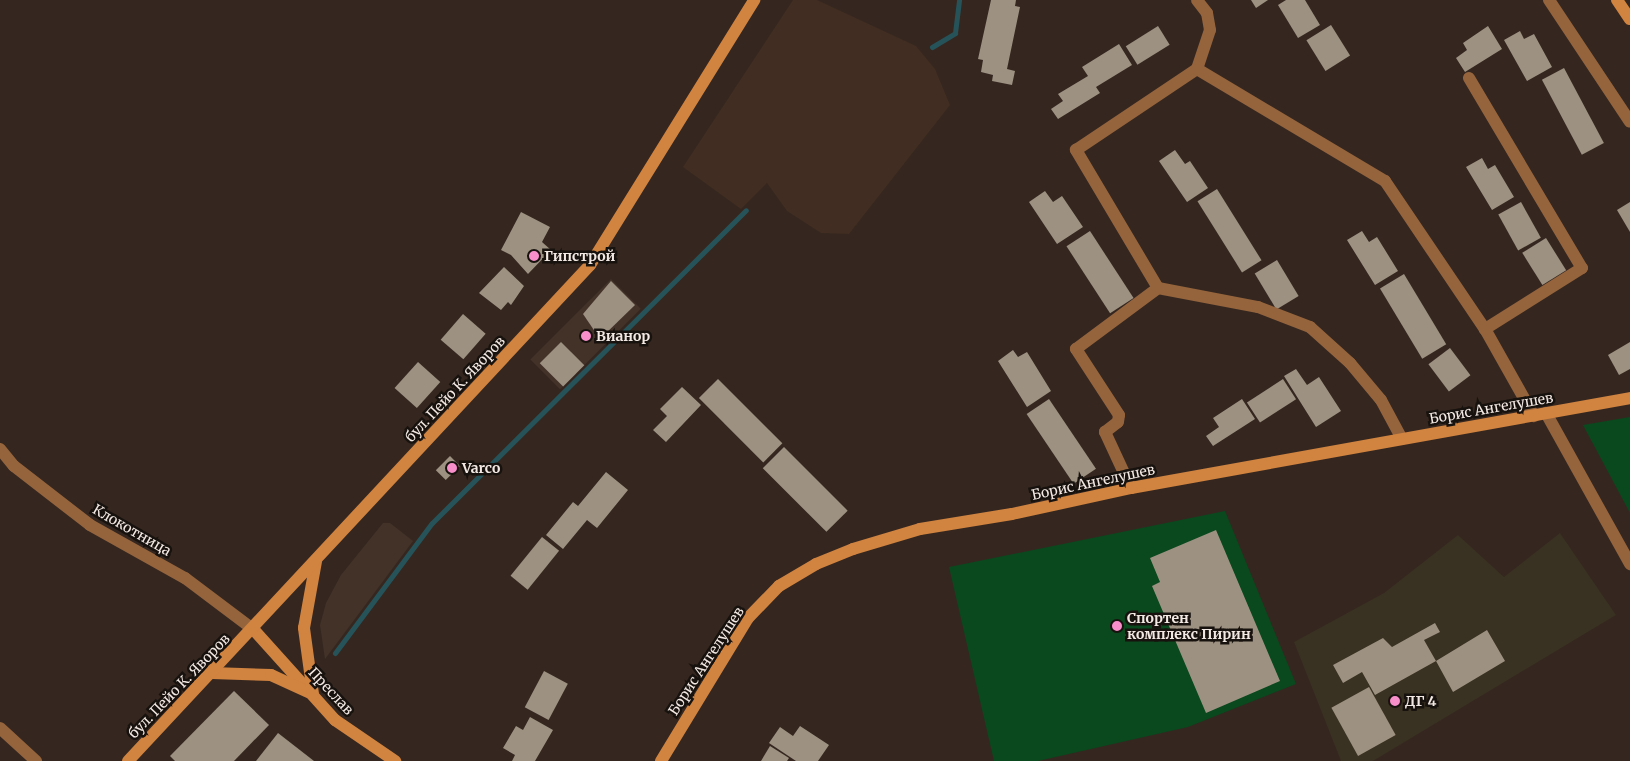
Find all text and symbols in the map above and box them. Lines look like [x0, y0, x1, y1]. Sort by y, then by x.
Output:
place label: Гипстрой [544, 248, 615, 264]
marker: Гипстрой [528, 250, 540, 262]
place label: Вианор [596, 328, 650, 344]
marker: Вианор [580, 330, 592, 342]
street label: бул. Пейо К. Яворов [402, 333, 508, 445]
street label: Борис Ангелушев [1428, 389, 1554, 427]
place label: Varco [462, 460, 500, 476]
street label: Борис Ангелушев [1030, 461, 1156, 503]
marker: Varco [446, 462, 458, 474]
street label: Клокотница [90, 501, 174, 559]
street label: Борис Ангелушев [665, 604, 747, 718]
place label: Спортен комплекс Пирин [1127, 610, 1251, 642]
marker: Спортен комплекс Пирин [1111, 620, 1123, 632]
street label: бул. Пейо К. Яворов [125, 630, 233, 742]
street label: Преслав [305, 664, 357, 718]
place label: ДГ 4 [1405, 693, 1436, 709]
marker: ДГ 4 [1389, 695, 1401, 707]

